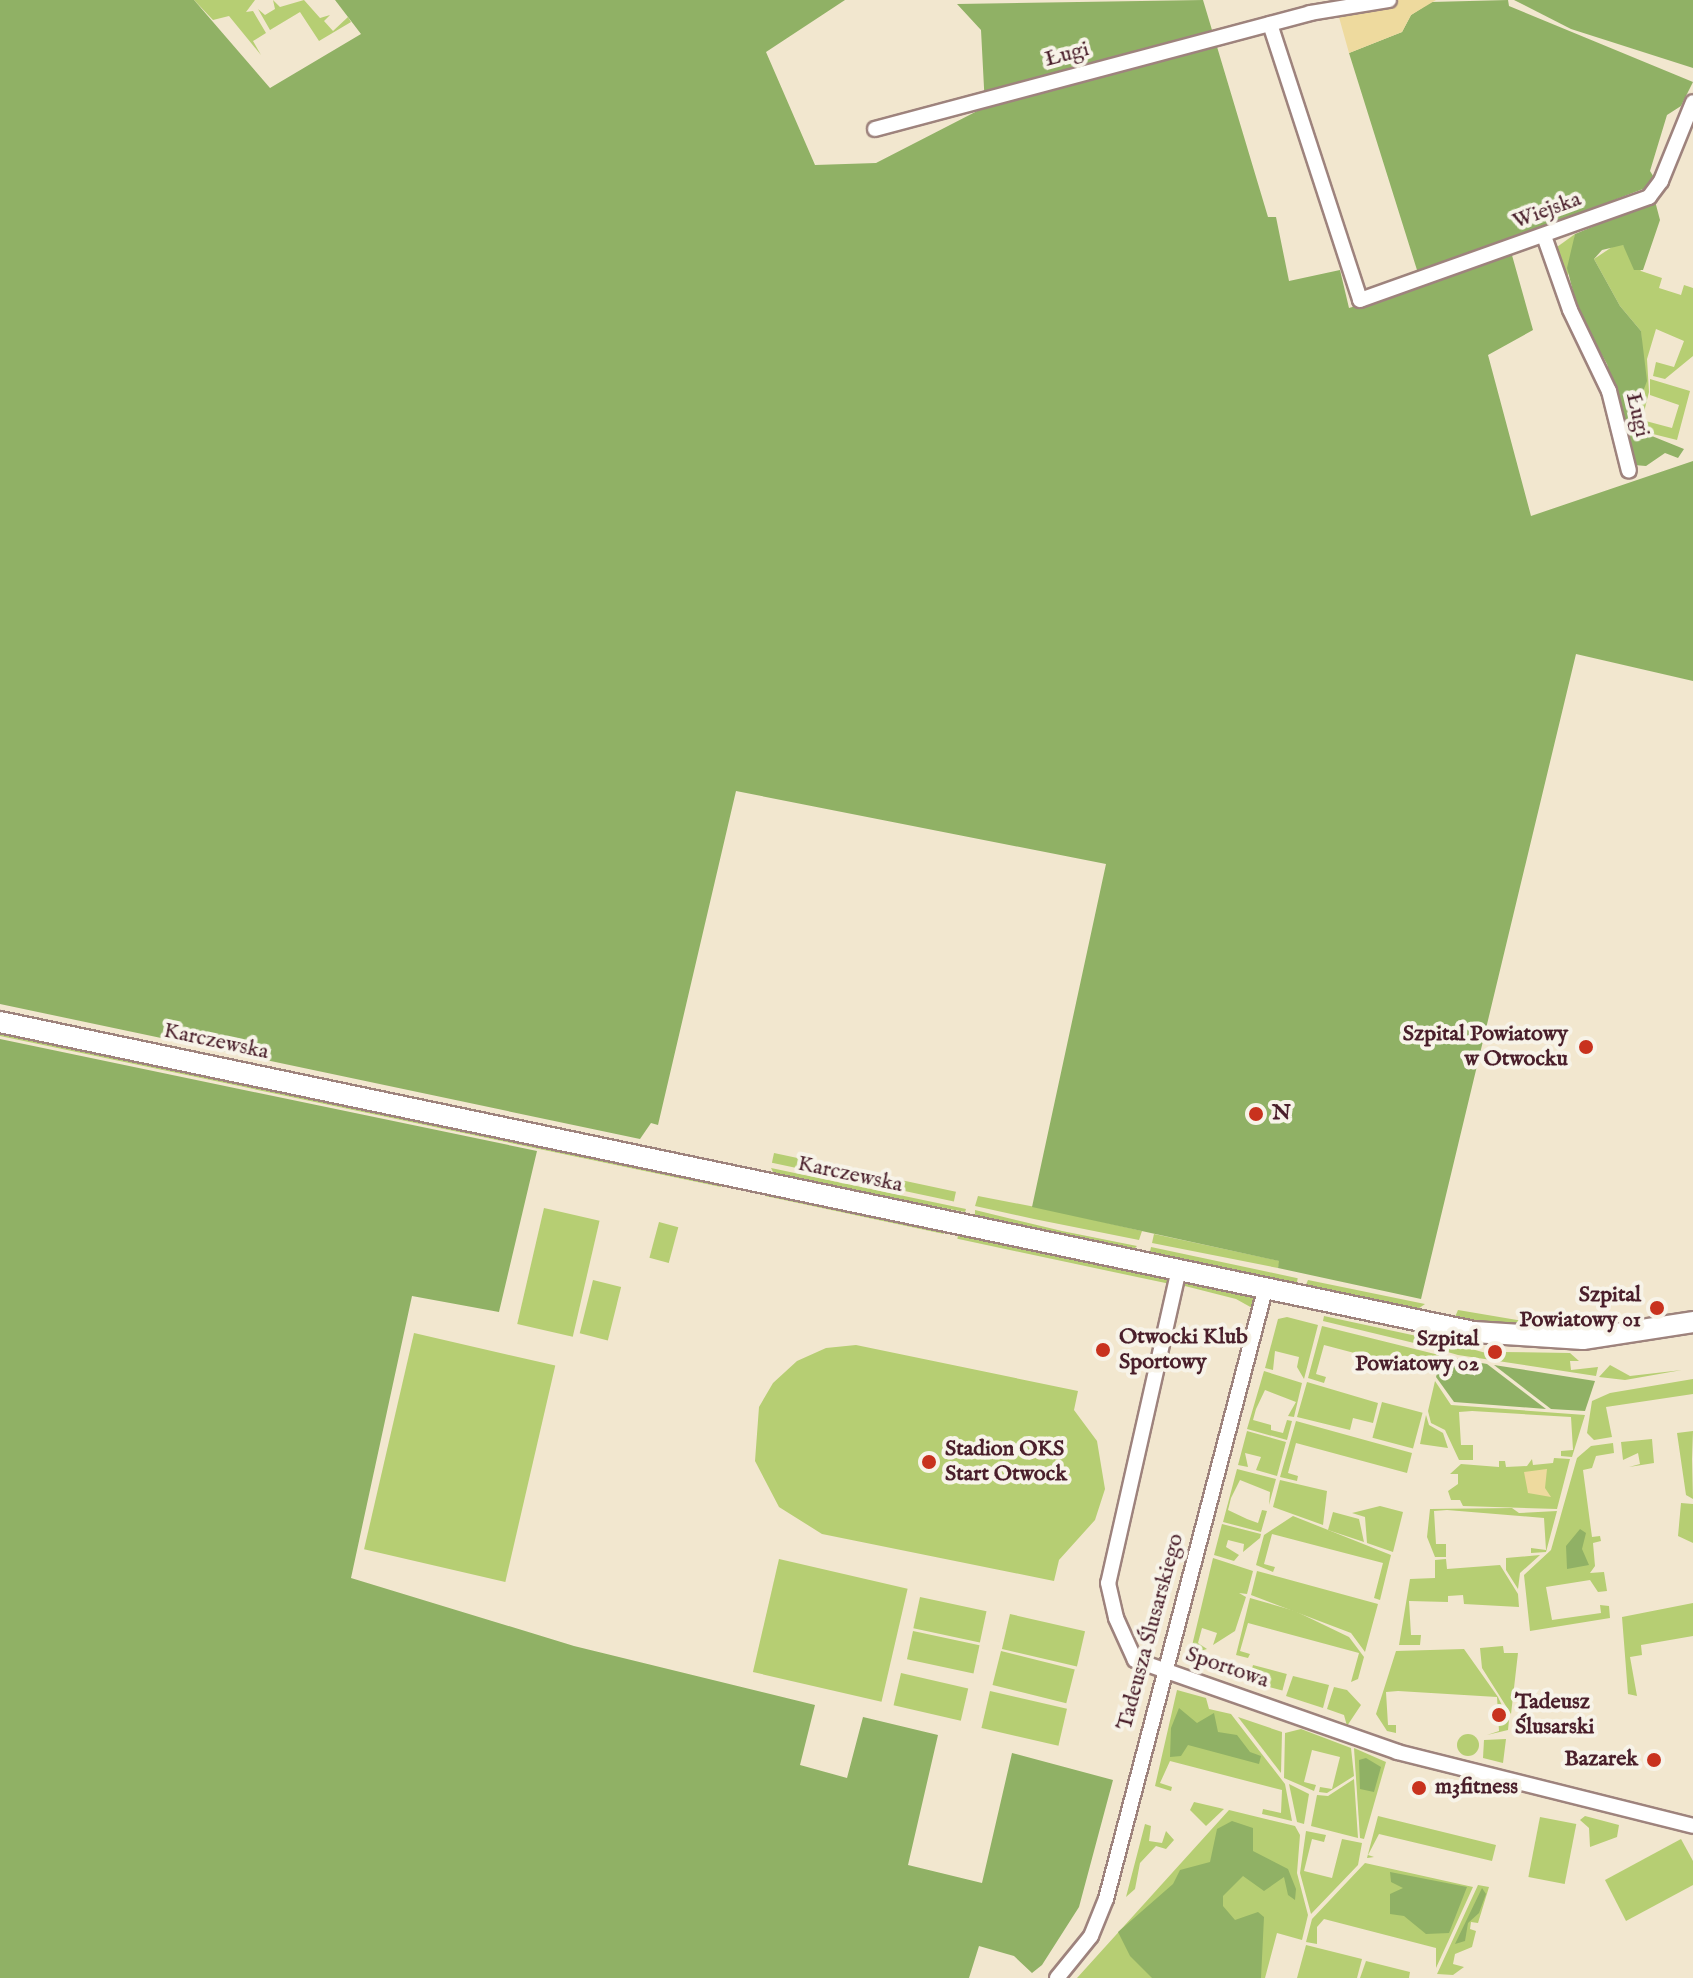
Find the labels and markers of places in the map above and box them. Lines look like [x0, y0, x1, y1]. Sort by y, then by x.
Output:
place label: Szpital Powiatowy w Otwocku [1403, 1021, 1568, 1072]
marker: Szpital Powiatowy w Otwocku [1575, 1036, 1597, 1058]
place label: N [1272, 1101, 1291, 1127]
marker: N [1247, 1105, 1265, 1123]
place label: Szpital Powiatowy 01 [1519, 1282, 1641, 1334]
marker: Szpital Powiatowy 01 [1648, 1299, 1666, 1317]
place label: Otwocki Klub Sportowy [1119, 1324, 1248, 1376]
place label: Szpital Powiatowy 02 [1355, 1326, 1479, 1378]
marker: Otwocki Klub Sportowy [1094, 1341, 1112, 1359]
marker: Szpital Powiatowy 02 [1486, 1343, 1504, 1361]
place label: Stadion OKS Start Otwock [945, 1436, 1067, 1488]
marker: Stadion OKS Start Otwock [920, 1453, 938, 1471]
place label: Tadeusz Ślusarski [1515, 1689, 1594, 1740]
marker: Tadeusz Ślusarski [1490, 1706, 1508, 1724]
place label: Bazarek [1564, 1747, 1638, 1773]
marker: Bazarek [1645, 1751, 1663, 1769]
place label: m3fitness [1435, 1775, 1518, 1801]
marker: m3fitness [1410, 1779, 1428, 1797]

